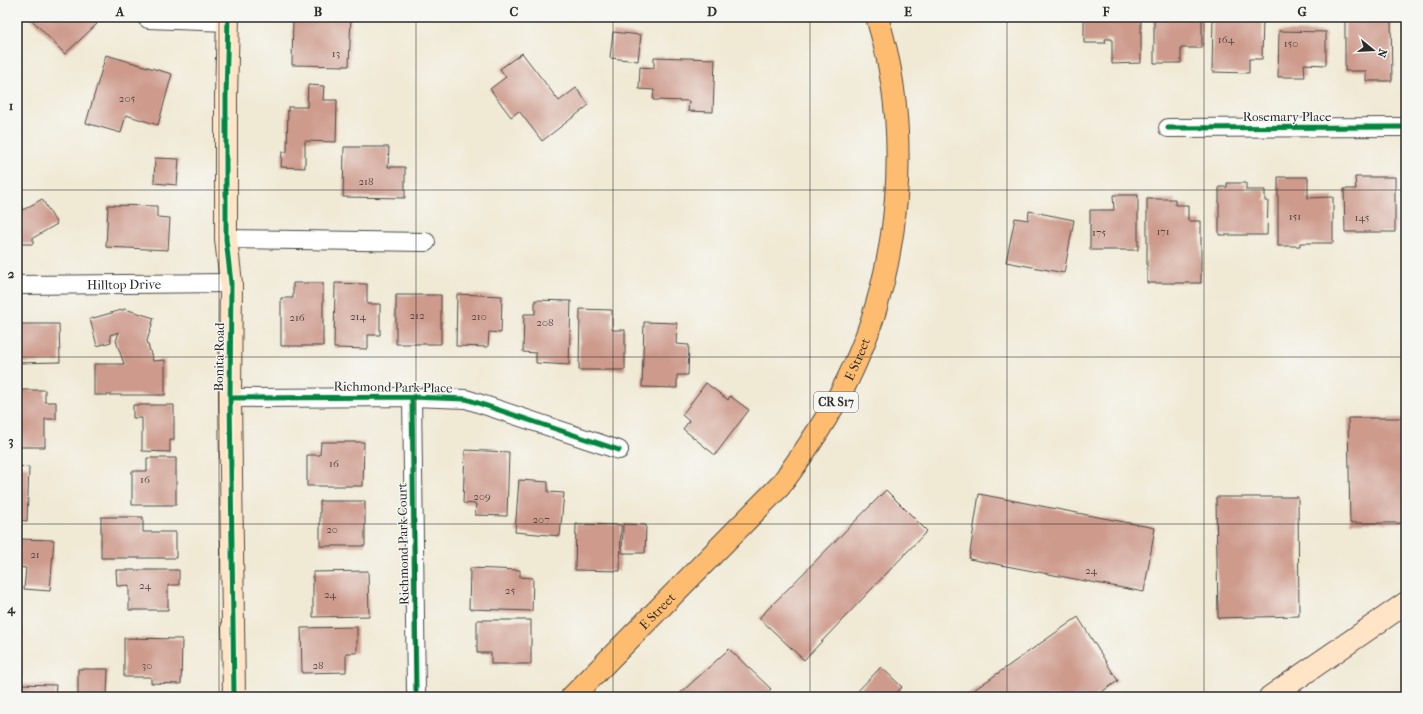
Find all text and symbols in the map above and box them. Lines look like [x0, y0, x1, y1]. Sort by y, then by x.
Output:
text: A [115, 4, 125, 19]
text: B [314, 4, 323, 19]
text: C [510, 4, 519, 19]
text: D [707, 4, 717, 19]
text: E [904, 4, 912, 19]
text: F [1102, 4, 1110, 19]
text: G [1297, 4, 1307, 19]
north arrow [1353, 30, 1393, 70]
house number: 164 [1218, 33, 1235, 46]
house number: 150 [1284, 37, 1298, 50]
house number: 13 [332, 47, 340, 60]
text: N [1374, 47, 1390, 60]
house number: 205 [119, 92, 135, 105]
text: 1 [9, 98, 14, 113]
street label: Rosemary Place [1243, 109, 1332, 124]
house number: 218 [358, 175, 374, 188]
house number: 151 [1289, 210, 1301, 223]
house number: 145 [1355, 211, 1370, 224]
house number: 171 [1156, 225, 1170, 238]
house number: 175 [1092, 226, 1106, 239]
text: 2 [8, 266, 15, 281]
street label: Hilltop Drive [87, 276, 162, 292]
house number: 212 [409, 309, 425, 322]
house number: 214 [350, 310, 367, 323]
house number: 210 [471, 310, 487, 323]
house number: 216 [289, 311, 305, 324]
house number: 208 [536, 316, 554, 329]
street label: Bonita Road [211, 322, 227, 391]
street label: E Street [841, 335, 873, 383]
street label: Richmond Park Place [333, 378, 453, 396]
road number: CR S17 [814, 392, 858, 412]
text: 3 [8, 433, 14, 449]
house number: 16 [329, 457, 339, 470]
house number: 16 [140, 473, 150, 486]
street label: Richmond Park Court [394, 482, 412, 605]
house number: 209 [473, 490, 491, 503]
house number: 207 [532, 513, 550, 526]
house number: 20 [326, 523, 338, 536]
house number: 21 [30, 548, 40, 561]
house number: 24 [1085, 564, 1098, 577]
house number: 24 [139, 579, 152, 592]
house number: 25 [505, 584, 515, 597]
house number: 24 [324, 588, 337, 601]
street label: E Street [636, 589, 678, 632]
text: 4 [6, 601, 16, 617]
house number: 30 [142, 659, 152, 672]
house number: 28 [312, 659, 324, 672]

